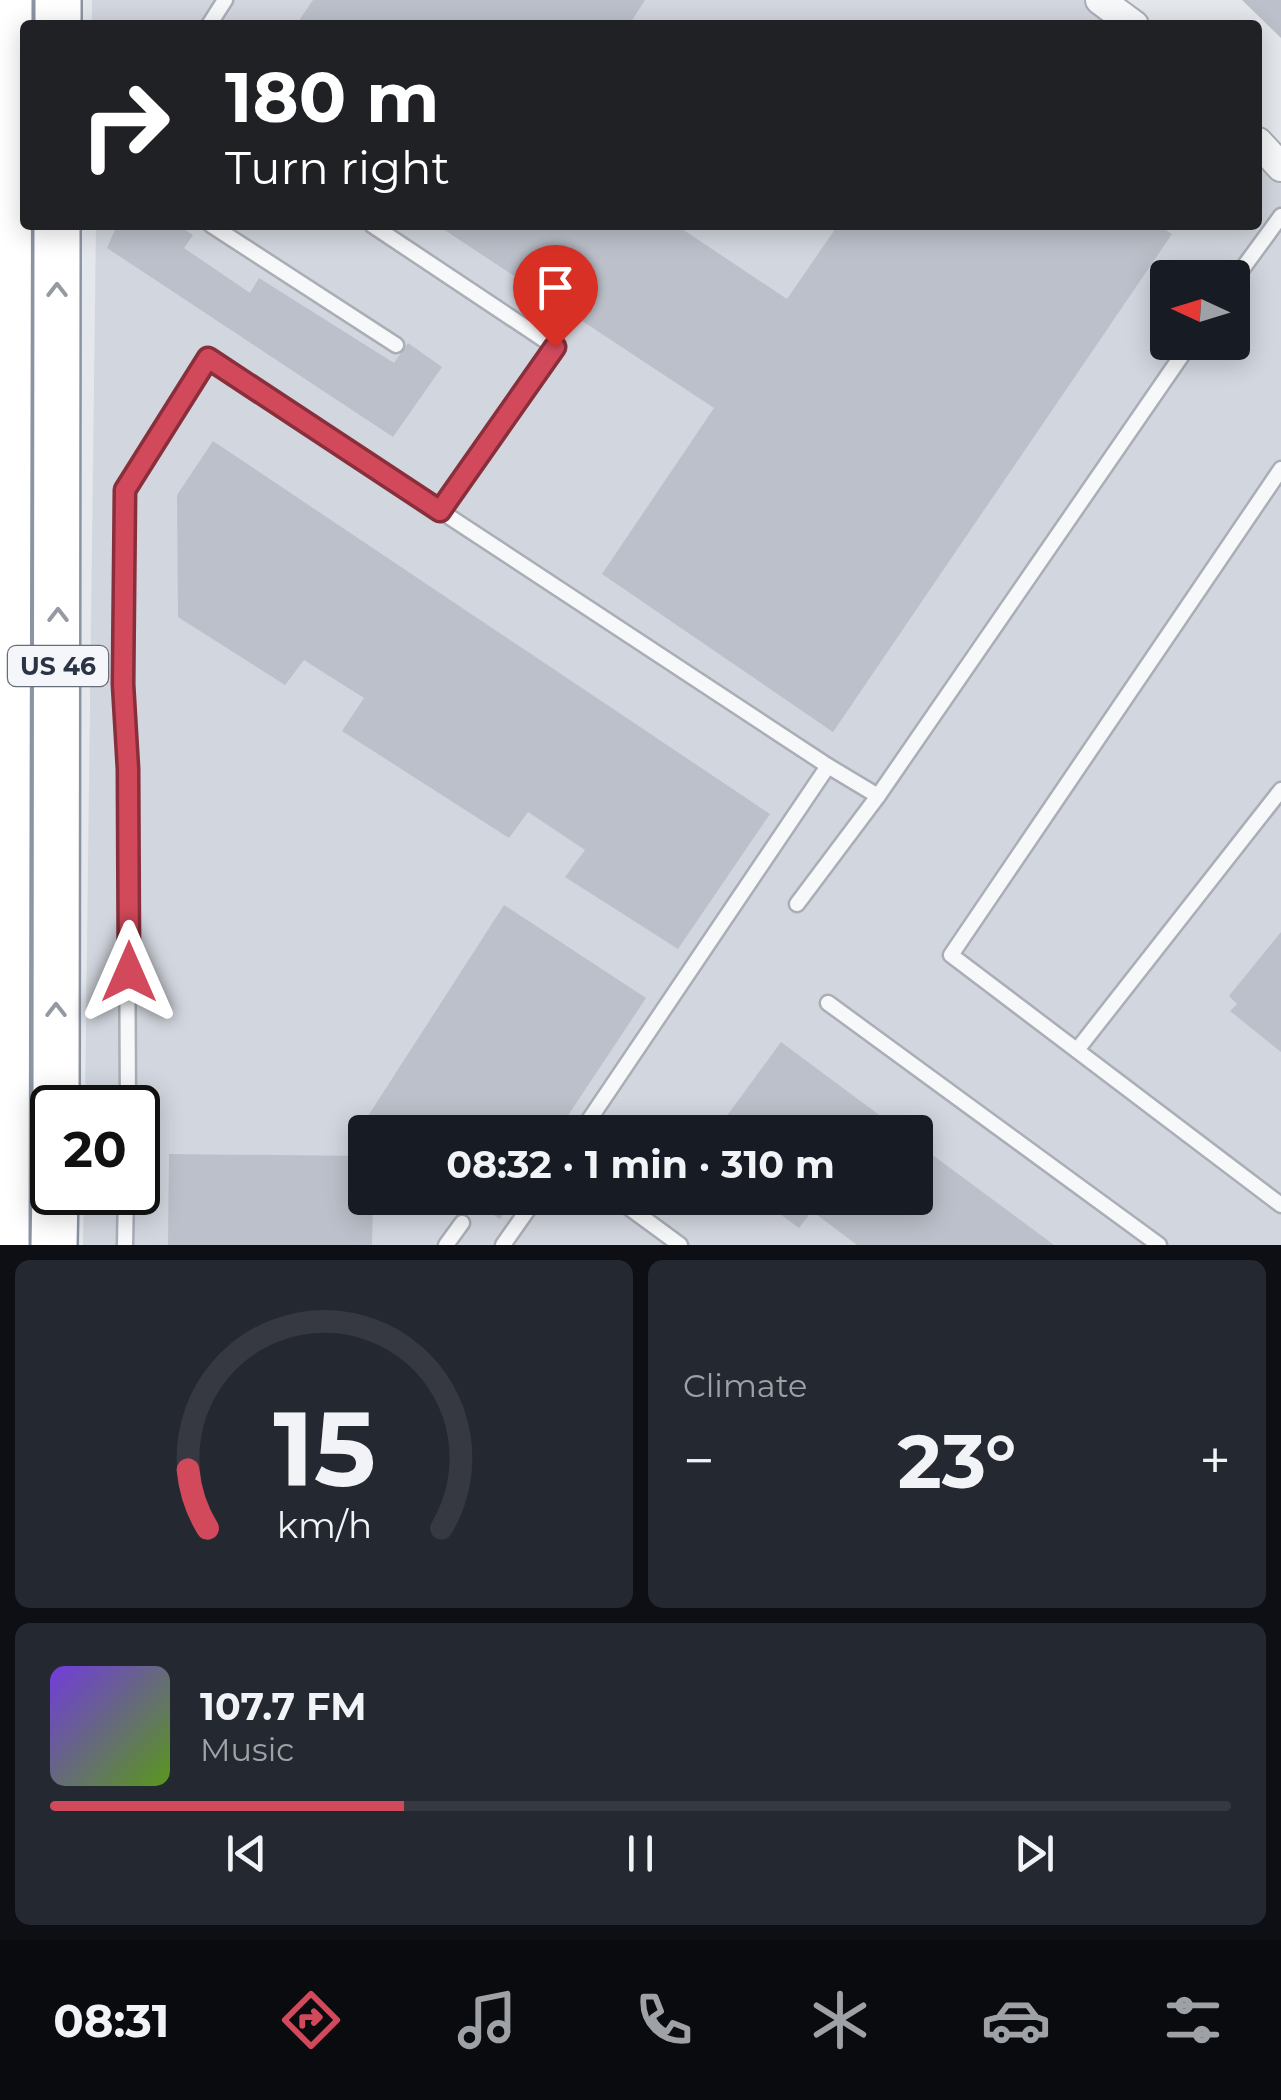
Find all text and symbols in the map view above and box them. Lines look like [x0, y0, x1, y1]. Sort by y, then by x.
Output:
text: 180 m [225, 54, 439, 140]
icon: right [60, 60, 190, 190]
text: Turn right [225, 140, 450, 195]
pin [513, 245, 598, 348]
icon: arrive [528, 260, 583, 315]
north arrow [1150, 260, 1250, 360]
map controls [1150, 260, 1250, 360]
one-way arrow [46, 282, 68, 298]
one-way arrow [47, 607, 69, 622]
road number: US 46 [8, 646, 108, 686]
position arrow [77, 920, 181, 1024]
one-way arrow [45, 1002, 67, 1018]
speed limit sign: 20 [30, 1085, 160, 1215]
text: 08:32 · 1 min · 310 m [446, 1141, 835, 1188]
text: Climate [683, 1366, 807, 1405]
text: 15 [273, 1385, 375, 1512]
text: 23° [898, 1415, 1016, 1507]
text: − [683, 1427, 715, 1494]
text: + [1199, 1427, 1231, 1494]
text: km/h [276, 1503, 372, 1547]
text: 107.7 FM [200, 1683, 367, 1730]
text: Music [200, 1730, 294, 1769]
icon: previous [219, 1826, 274, 1881]
icon: pause [613, 1826, 668, 1881]
icon: next [1007, 1826, 1062, 1881]
icon: directions [276, 1985, 346, 2055]
icon: music [452, 1985, 522, 2055]
icon: phone [629, 1985, 699, 2055]
icon: climate [805, 1985, 875, 2055]
icon: car [981, 1985, 1051, 2055]
icon: filters [1158, 1985, 1228, 2055]
text: 08:31 [53, 1993, 170, 2048]

